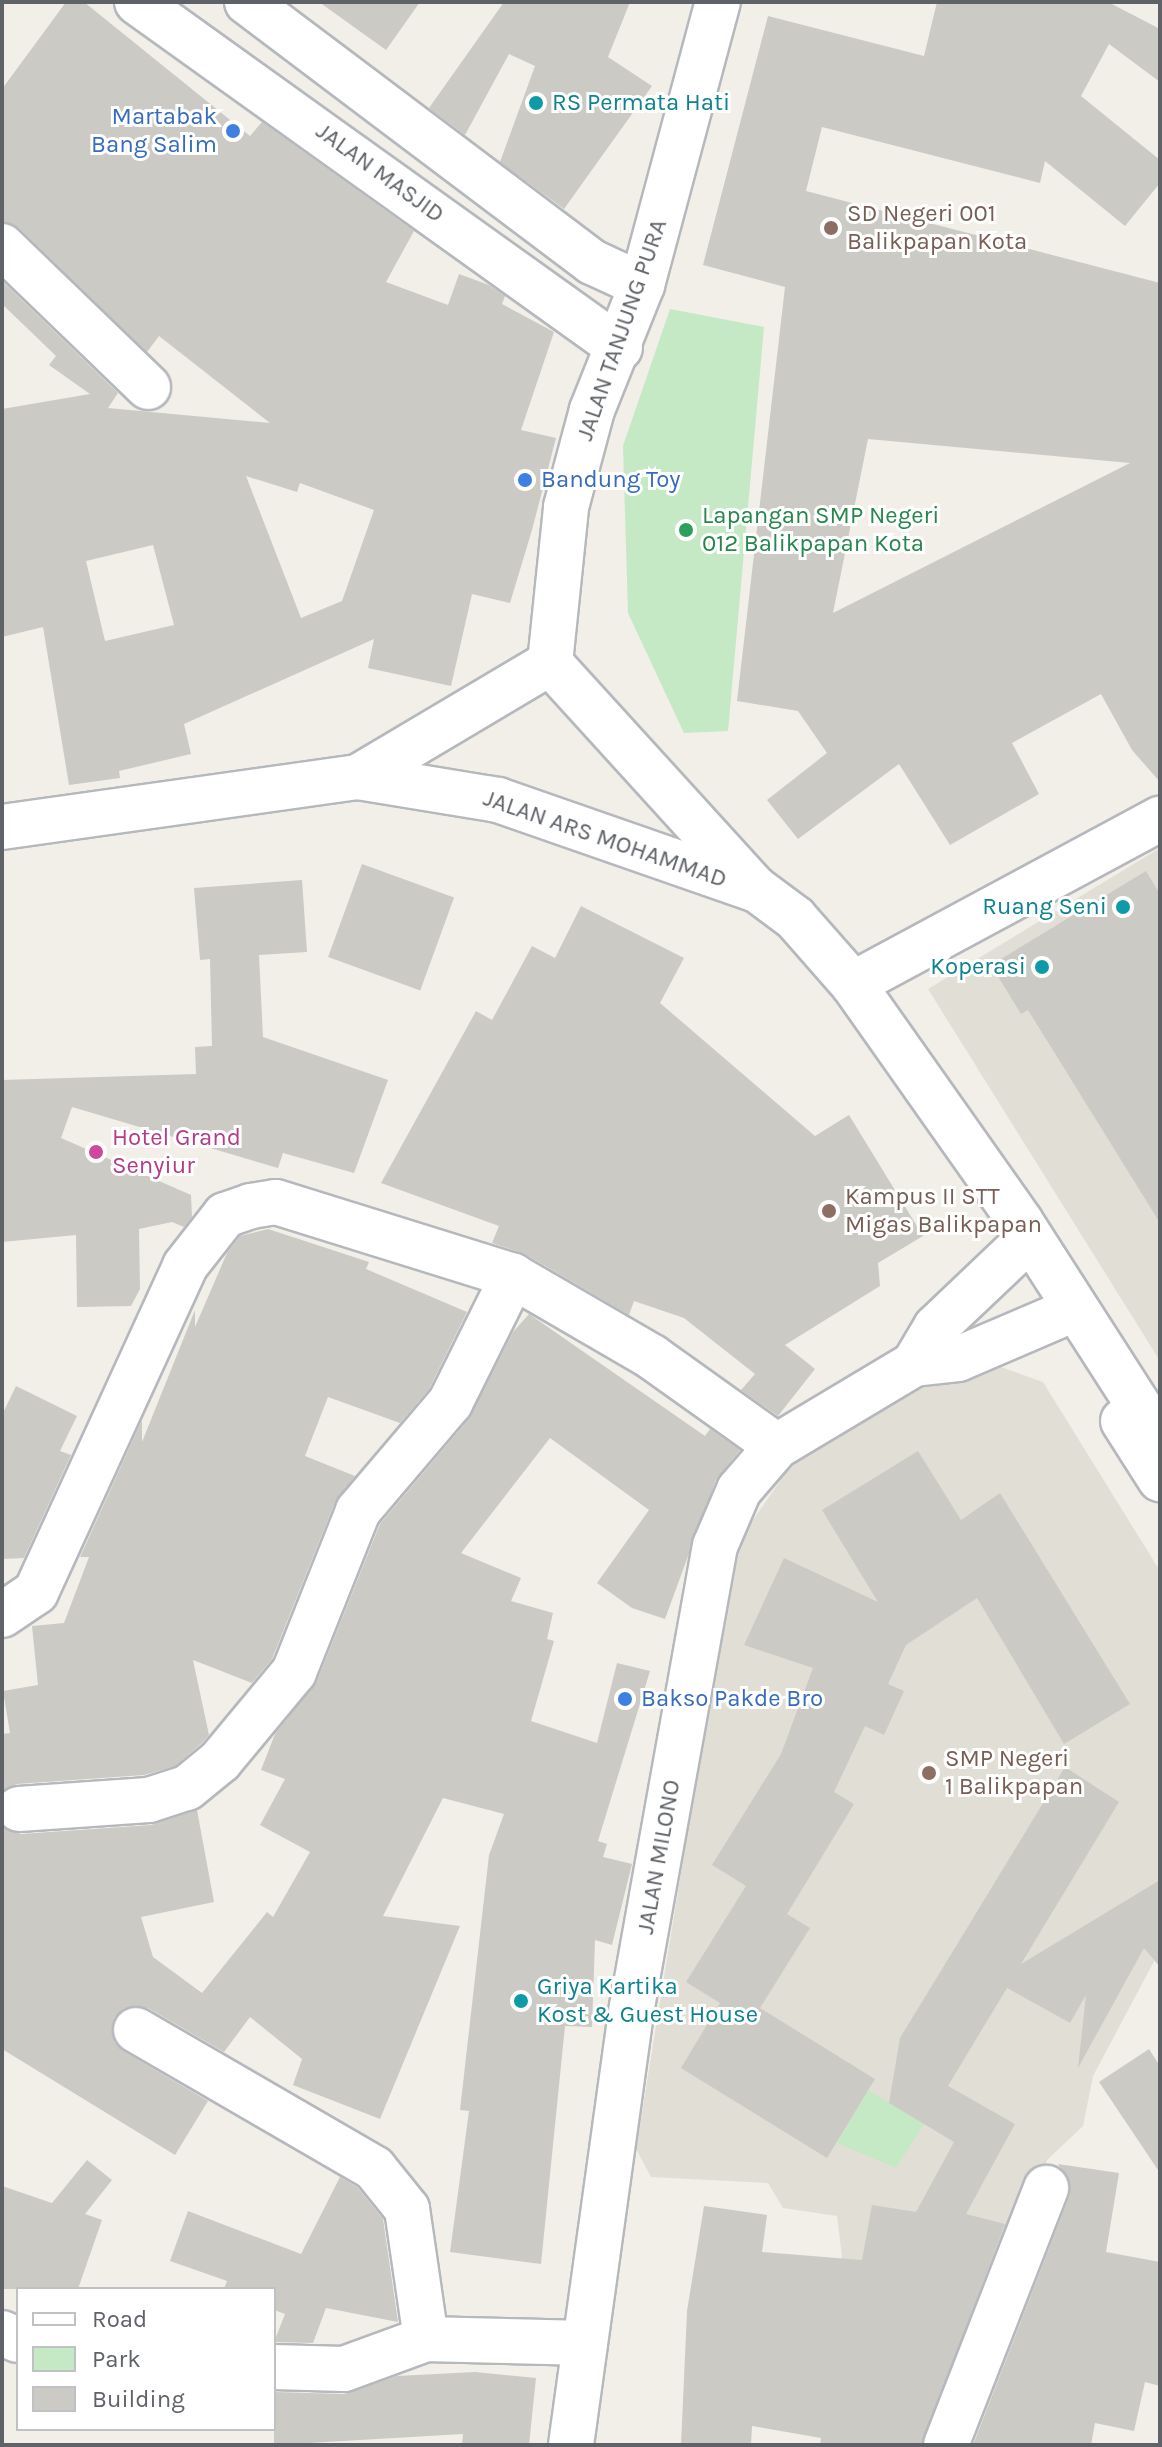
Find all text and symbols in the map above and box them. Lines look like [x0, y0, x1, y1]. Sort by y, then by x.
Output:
place label: RS Permata Hati [552, 89, 730, 117]
marker: RS Permata Hati [527, 94, 545, 112]
place label: Martabak Bang Salim [91, 103, 217, 159]
street label: JALAN MASJID [310, 117, 450, 229]
marker: Martabak Bang Salim [224, 122, 242, 140]
place label: SD Negeri 001 Balikpapan Kota [847, 200, 1027, 256]
street label: JALAN TANJUNG PURA [571, 216, 673, 444]
marker: SD Negeri 001 Balikpapan Kota [822, 219, 840, 237]
place label: Bandung Toy [541, 466, 680, 494]
marker: Bandung Toy [516, 471, 534, 489]
place label: Lapangan SMP Negeri 012 Balikpapan Kota [702, 502, 939, 558]
marker: Lapangan SMP Negeri 012 Balikpapan Kota [677, 521, 695, 539]
street label: JALAN ARS MOHAMMAD [480, 784, 730, 894]
place label: Ruang Seni [982, 893, 1107, 921]
marker: Ruang Seni [1114, 898, 1132, 916]
place label: Koperasi [930, 953, 1026, 981]
marker: Koperasi [1033, 958, 1051, 976]
place label: Hotel Grand Senyiur [112, 1124, 241, 1180]
marker: Hotel Grand Senyiur [87, 1143, 105, 1161]
place label: Kampus II STT Migas Balikpapan [845, 1183, 1042, 1239]
marker: Kampus II STT Migas Balikpapan [820, 1202, 838, 1220]
place label: Bakso Pakde Bro [641, 1685, 823, 1713]
marker: Bakso Pakde Bro [616, 1690, 634, 1708]
place label: SMP Negeri 1 Balikpapan [945, 1745, 1083, 1801]
marker: SMP Negeri 1 Balikpapan [920, 1764, 938, 1782]
street label: JALAN MILONO [631, 1778, 687, 1936]
place label: Griya Kartika Kost & Guest House [537, 1973, 758, 2029]
marker: Griya Kartika Kost & Guest House [512, 1992, 530, 2010]
legend [16, 2287, 276, 2431]
text: Road [92, 2305, 147, 2333]
text: Park [92, 2345, 141, 2373]
text: Building [92, 2385, 185, 2413]

